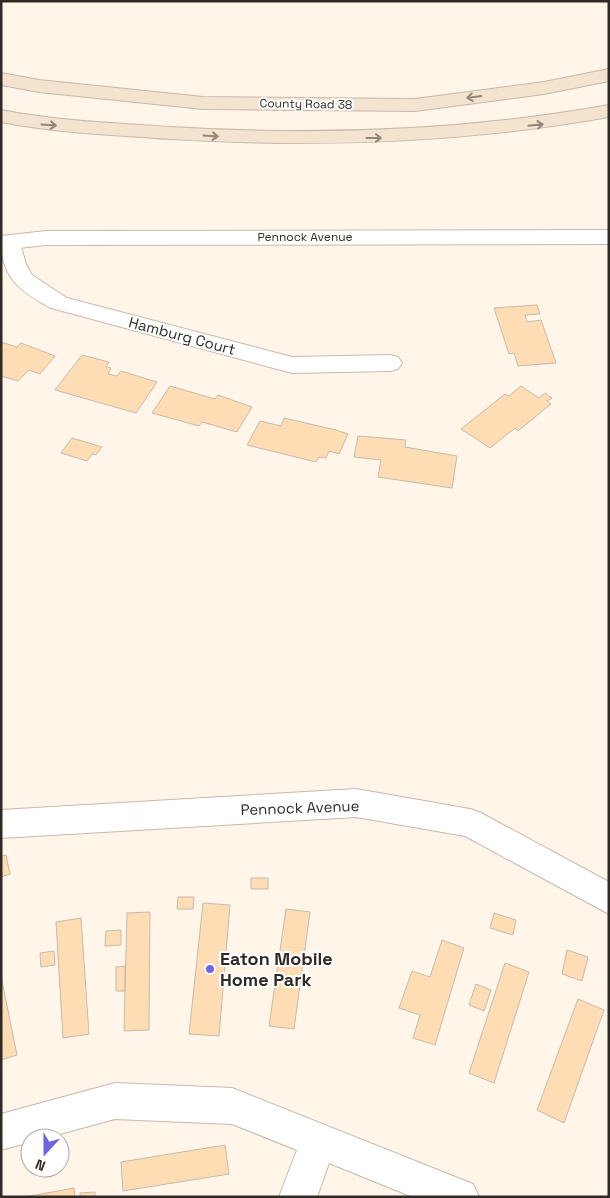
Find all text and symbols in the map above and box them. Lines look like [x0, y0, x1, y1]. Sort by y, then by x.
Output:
one-way arrow [467, 92, 483, 102]
street label: County Road 38 [259, 95, 353, 113]
one-way arrow [41, 120, 57, 129]
one-way arrow [527, 120, 543, 130]
one-way arrow [203, 132, 219, 141]
one-way arrow [365, 133, 381, 143]
street label: Pennock Avenue [257, 229, 353, 245]
street label: Hamburg Court [127, 312, 238, 359]
street label: Pennock Avenue [240, 796, 360, 819]
place label: Eaton Mobile Home Park [220, 947, 333, 991]
marker: Eaton Mobile Home Park [204, 963, 216, 975]
north arrow [20, 1128, 70, 1178]
text: N [33, 1155, 48, 1175]

